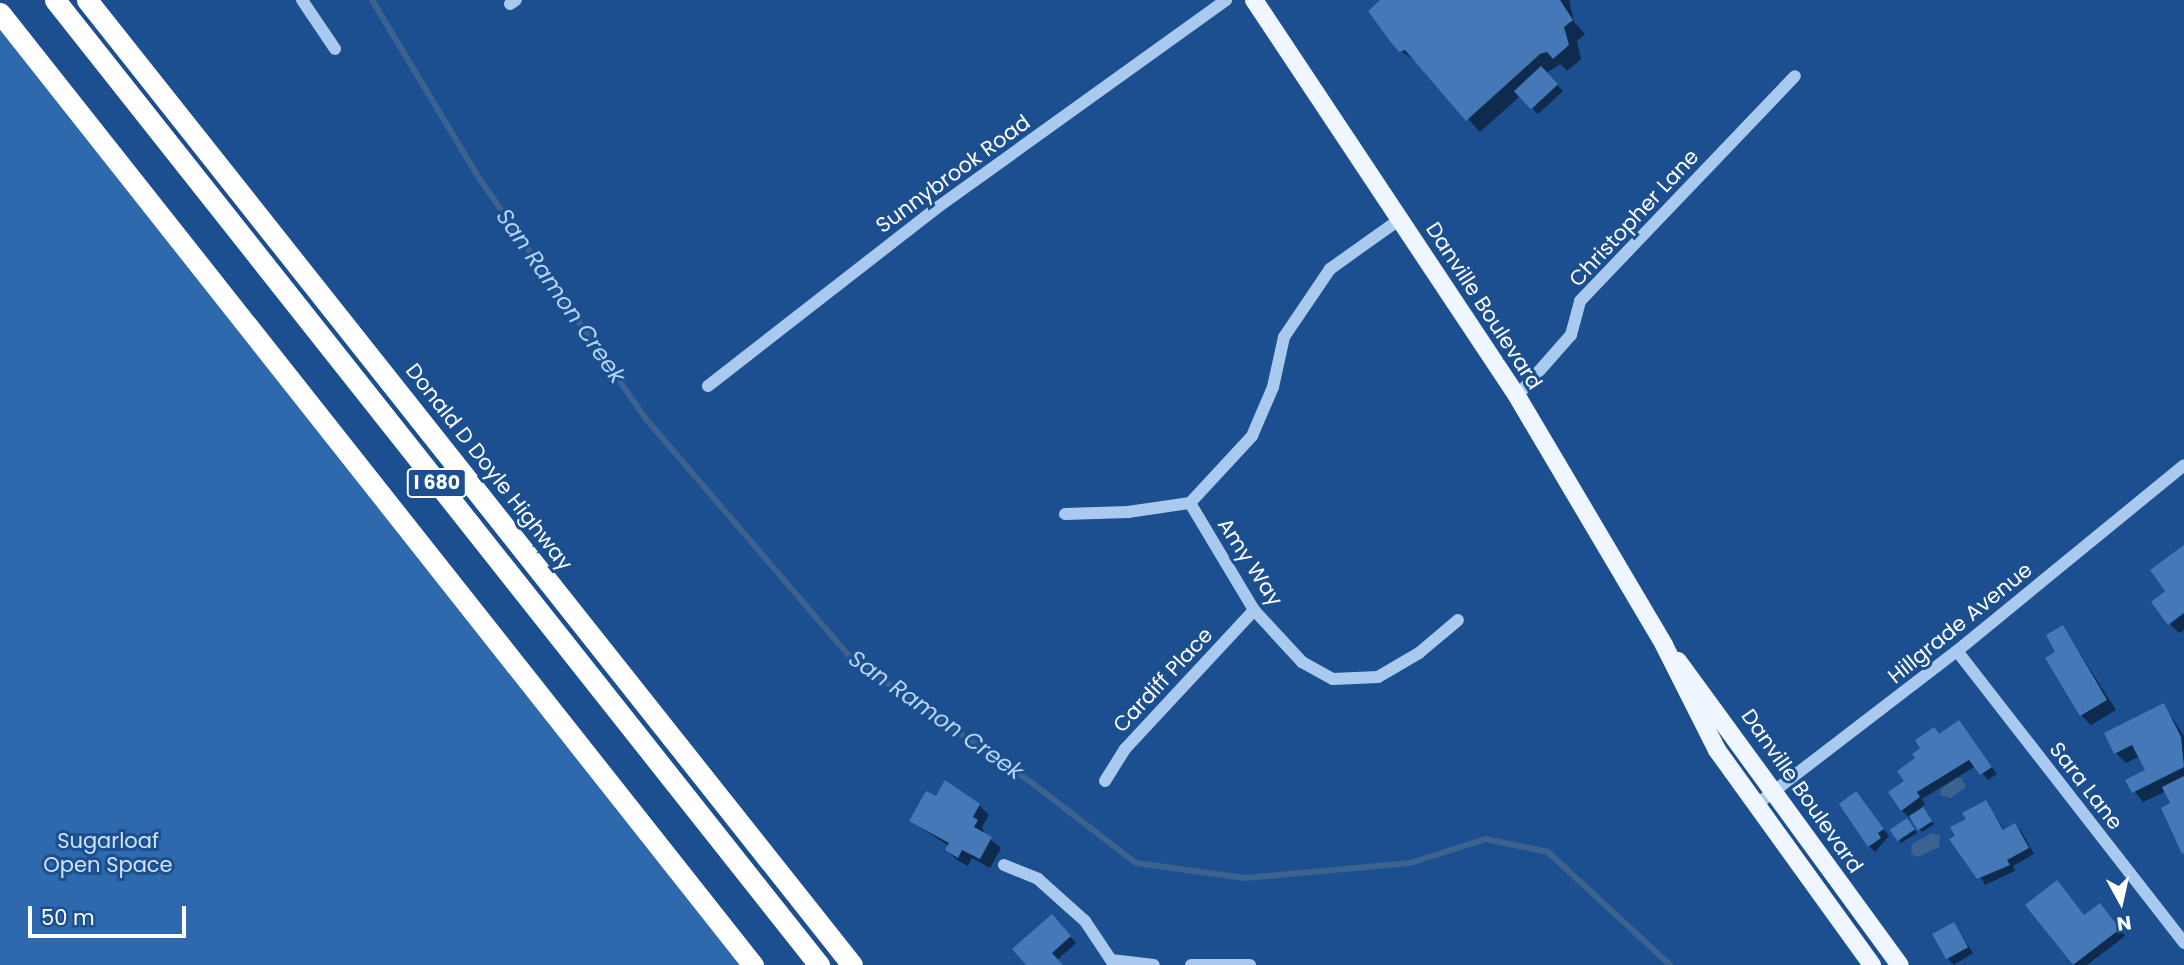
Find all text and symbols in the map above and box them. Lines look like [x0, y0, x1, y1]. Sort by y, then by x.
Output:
street label: Sunnybrook Road [871, 110, 1035, 238]
street label: Christopher Lane [1564, 144, 1704, 292]
water label: San Ramon Creek [490, 203, 632, 389]
street label: Danville Boulevard [1421, 218, 1547, 394]
street label: Donald D Doyle Highway [400, 358, 578, 576]
road number: I 680 [406, 468, 468, 498]
street label: Amy Way [1212, 513, 1288, 611]
street label: Hillgrade Avenue [1883, 557, 2037, 689]
street label: Cardiff Place [1108, 622, 1218, 738]
water label: San Ramon Creek [843, 644, 1029, 786]
street label: Danville Boulevard [1736, 704, 1868, 878]
street label: Sara Lane [2044, 737, 2128, 835]
park label: Sugarloaf Open Space [43, 828, 173, 878]
north arrow [2086, 867, 2156, 937]
scale bar [32, 892, 189, 936]
text: 50 m [41, 903, 95, 932]
text: N [2115, 909, 2133, 938]

